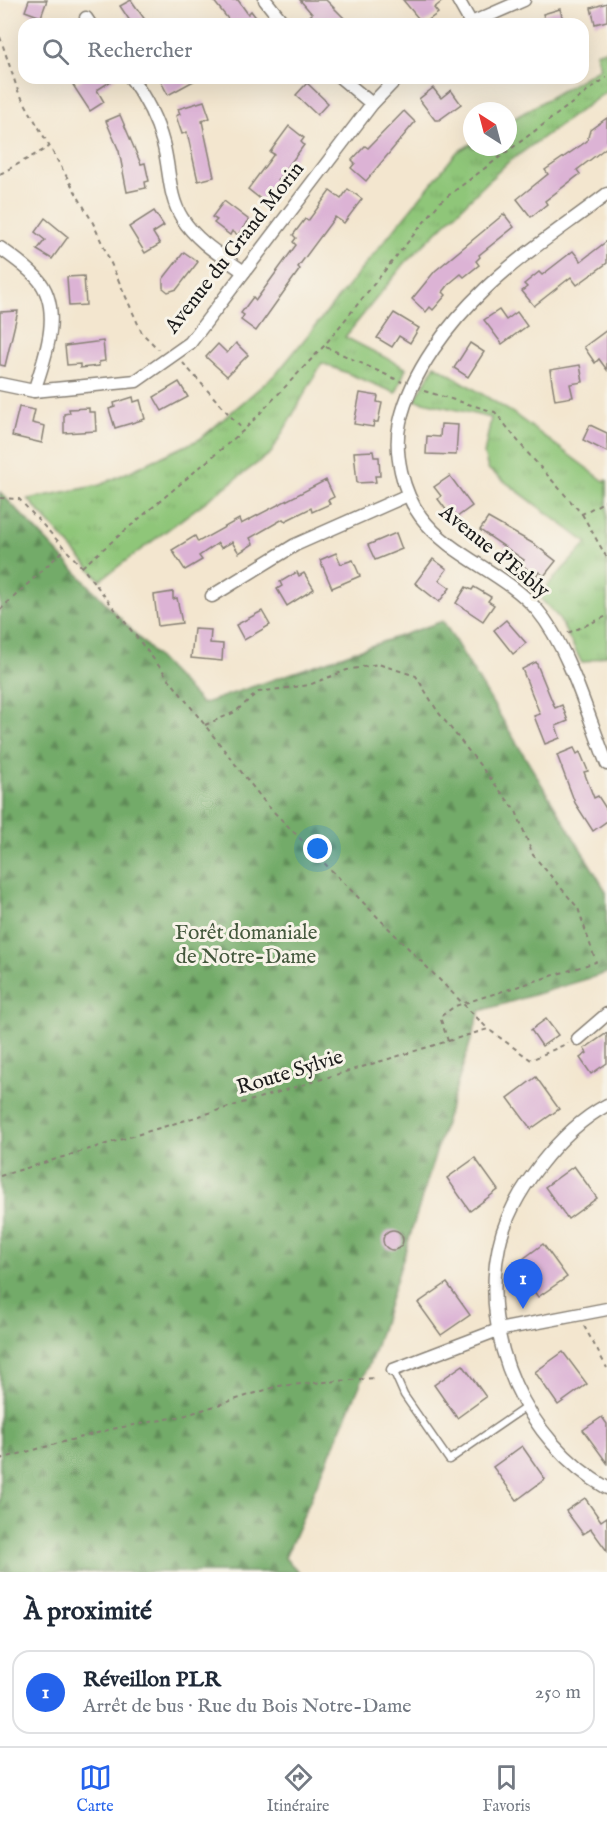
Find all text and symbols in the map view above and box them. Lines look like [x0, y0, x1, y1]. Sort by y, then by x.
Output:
search box [18, 18, 589, 84]
icon: search [39, 35, 72, 68]
text: Rechercher [87, 37, 192, 65]
north arrow [463, 102, 517, 156]
street label: Avenue du Grand Morin [159, 156, 311, 340]
street label: Avenue d'Esbly [432, 499, 555, 605]
your location [303, 834, 332, 863]
park label: Forêt domaniale de Notre-Dame [175, 920, 318, 971]
street label: Route Sylvie [233, 1044, 347, 1102]
pin: 1 [504, 1260, 542, 1309]
text: À proximité [24, 1595, 152, 1628]
text: Réveillon PLR [83, 1666, 221, 1694]
text: 1 [42, 1680, 49, 1705]
text: 250 m [535, 1680, 581, 1705]
text: Arrêt de bus · Rue du Bois Notre-Dame [83, 1694, 412, 1719]
tab: Carte [77, 1761, 114, 1817]
tab: Itinéraire [267, 1761, 329, 1817]
tab: Favoris [482, 1761, 530, 1817]

